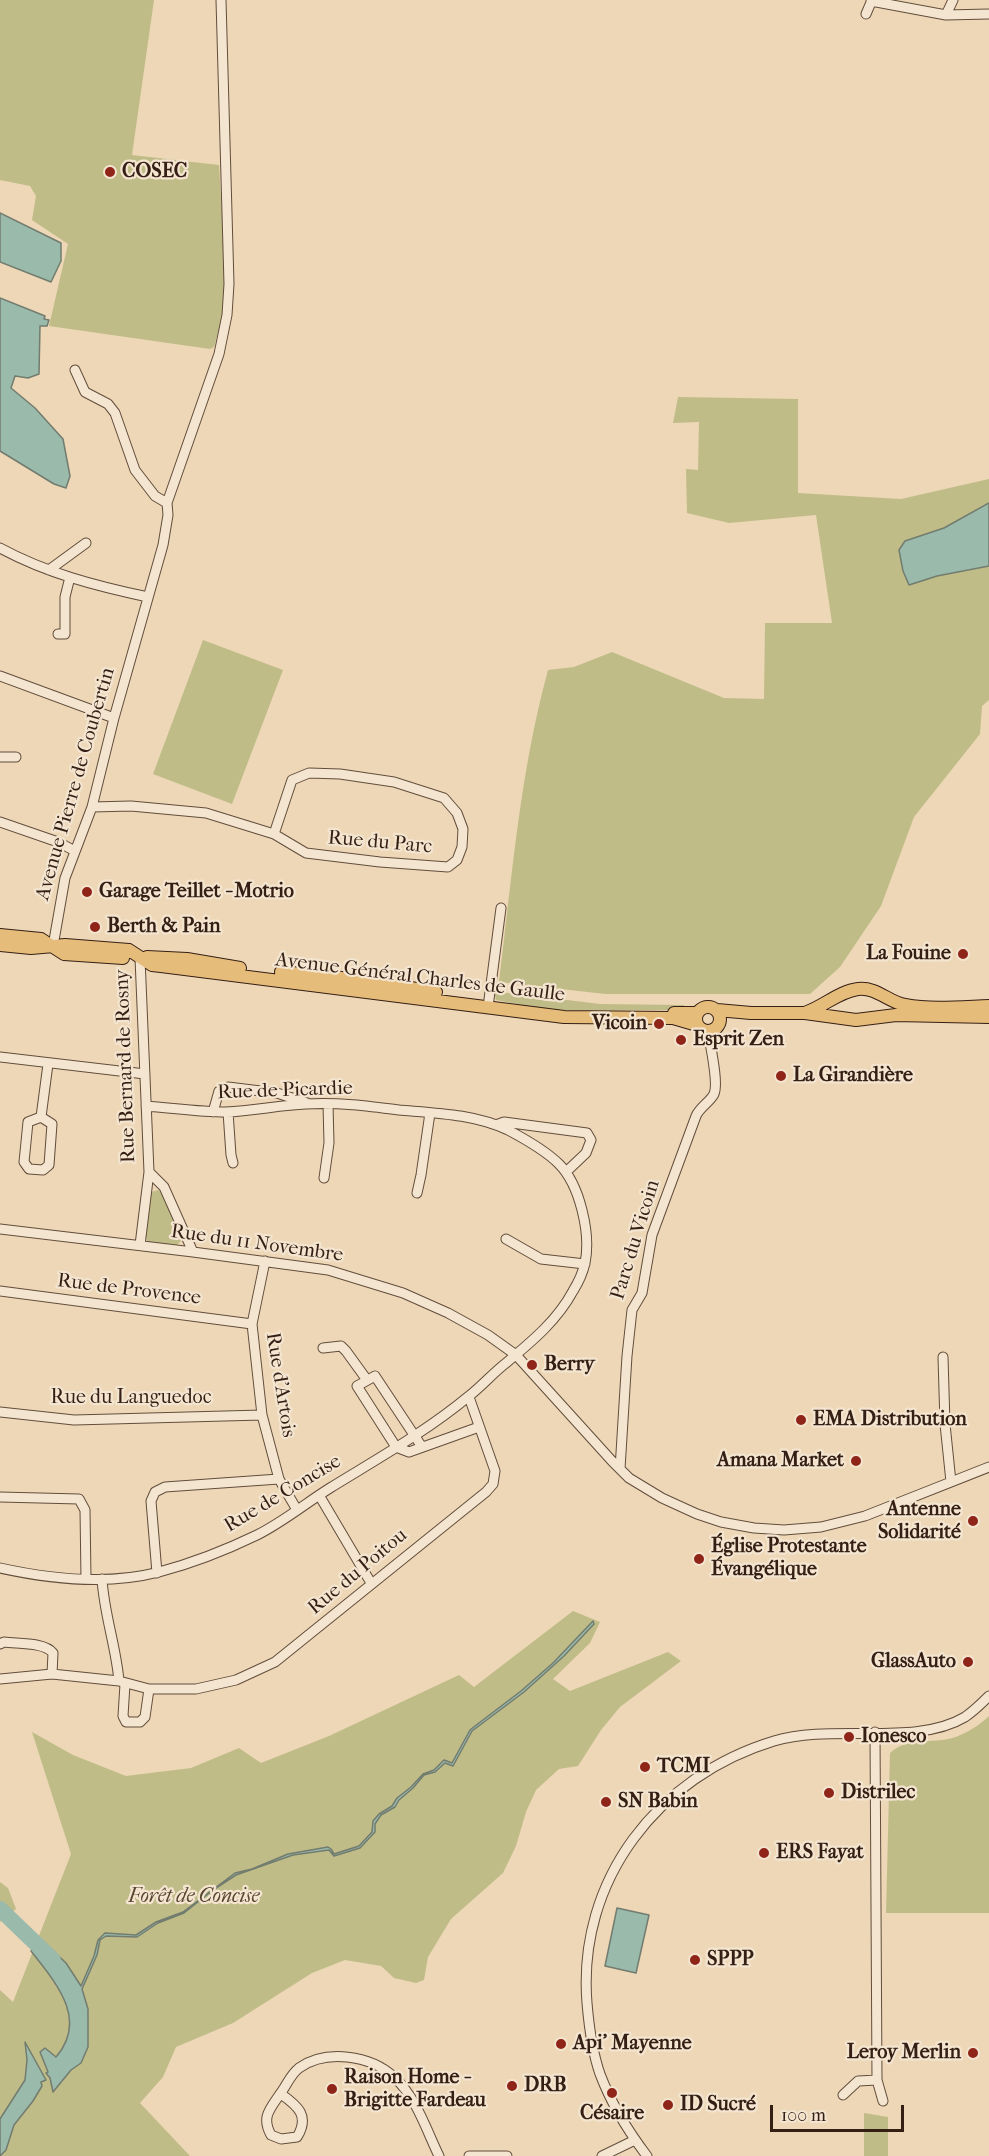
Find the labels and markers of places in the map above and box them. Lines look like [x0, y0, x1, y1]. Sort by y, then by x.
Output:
place label: COSEC [122, 160, 187, 184]
marker: COSEC [103, 165, 117, 179]
place label: Garage Teillet - Motrio [99, 880, 294, 904]
marker: Garage Teillet - Motrio [80, 885, 94, 899]
place label: Berth & Pain [107, 915, 221, 939]
marker: Berth & Pain [88, 920, 102, 934]
place label: La Fouine [866, 942, 951, 966]
marker: La Fouine [956, 947, 970, 961]
place label: Vicoin [592, 1012, 647, 1036]
marker: Vicoin [652, 1017, 666, 1031]
place label: Esprit Zen [693, 1028, 784, 1052]
marker: Esprit Zen [674, 1033, 688, 1047]
place label: La Girandière [793, 1064, 913, 1088]
marker: La Girandière [774, 1069, 788, 1083]
place label: Berry [544, 1353, 595, 1377]
marker: Berry [525, 1358, 539, 1372]
place label: EMA Distribution [813, 1408, 967, 1432]
marker: EMA Distribution [794, 1413, 808, 1427]
place label: Amana Market [717, 1449, 844, 1473]
marker: Amana Market [849, 1454, 863, 1468]
place label: Antenne Solidarité [878, 1498, 961, 1545]
marker: Antenne Solidarité [966, 1514, 980, 1528]
place label: Église Protestante Évangélique [711, 1535, 867, 1582]
marker: Église Protestante Évangélique [692, 1552, 706, 1566]
place label: GlassAuto [871, 1650, 956, 1674]
marker: GlassAuto [961, 1655, 975, 1669]
place label: Ionesco [861, 1725, 926, 1749]
marker: Ionesco [842, 1730, 856, 1744]
place label: TCMI [657, 1755, 710, 1779]
marker: TCMI [638, 1760, 652, 1774]
place label: Distrilec [841, 1781, 915, 1805]
marker: Distrilec [822, 1786, 836, 1800]
place label: SN Babin [618, 1790, 698, 1814]
marker: SN Babin [599, 1795, 613, 1809]
place label: ERS Fayat [776, 1841, 864, 1865]
marker: ERS Fayat [757, 1846, 771, 1860]
place label: SPPP [707, 1948, 754, 1972]
marker: SPPP [688, 1953, 702, 1967]
place label: Api' Mayenne [573, 2032, 692, 2056]
marker: Api' Mayenne [554, 2037, 568, 2051]
place label: Leroy Merlin [847, 2041, 961, 2065]
marker: Leroy Merlin [966, 2046, 980, 2060]
place label: Raison Home - Brigitte Fardeau [344, 2066, 486, 2113]
place label: DRB [524, 2074, 567, 2098]
marker: DRB [505, 2079, 519, 2093]
marker: Raison Home - Brigitte Fardeau [325, 2082, 339, 2096]
marker: Césaire [605, 2086, 619, 2100]
place label: ID Sucré [680, 2093, 756, 2117]
marker: ID Sucré [661, 2098, 675, 2112]
place label: Césaire [580, 2102, 644, 2126]

